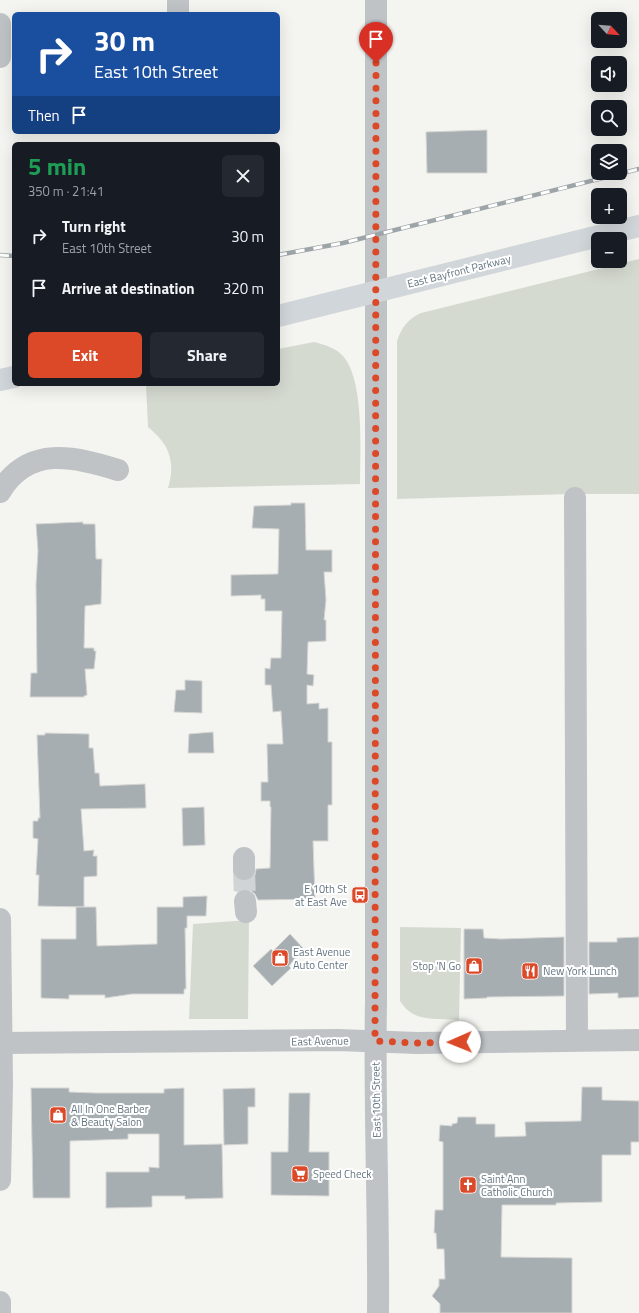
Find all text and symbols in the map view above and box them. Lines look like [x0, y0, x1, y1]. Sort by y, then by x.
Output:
north arrow [591, 12, 627, 48]
map controls [591, 12, 627, 268]
text: 30 m [94, 19, 155, 62]
pin [359, 22, 393, 63]
icon: right [28, 28, 80, 80]
icon: arrive [365, 28, 387, 50]
button: sound [591, 56, 627, 92]
text: East 10th Street [94, 58, 218, 85]
button: search [591, 100, 627, 136]
text: Then [28, 104, 60, 127]
icon: arrive [68, 104, 90, 126]
button: layers [591, 144, 627, 180]
text: 5 min [28, 148, 86, 184]
button: close [222, 155, 264, 197]
text: 350 m · 21:41 [28, 181, 104, 201]
button: + [591, 188, 627, 224]
text: Turn right [62, 215, 126, 238]
icon: right [28, 225, 50, 247]
text: 30 m [231, 225, 264, 248]
button: − [591, 232, 627, 268]
text: East 10th Street [62, 238, 152, 258]
street label: East Bayfront Parkway [406, 250, 513, 292]
icon: arrive [28, 277, 50, 299]
text: Arrive at destination [62, 277, 195, 300]
text: 320 m [223, 277, 264, 300]
button: Exit [28, 332, 142, 378]
button: Share [150, 332, 264, 378]
place label: E 10th St at East Ave [295, 881, 347, 910]
bus stop icon: E 10th St at East Ave [350, 885, 370, 905]
place label: East Avenue Auto Center [293, 944, 351, 973]
shop icon: East Avenue Auto Center [270, 948, 290, 968]
shop icon: Stop 'N Go [464, 956, 484, 976]
place label: Stop 'N Go [413, 958, 461, 974]
restaurant icon: New York Lunch [520, 961, 540, 981]
place label: New York Lunch [543, 963, 617, 979]
position arrow [439, 1021, 481, 1063]
street label: East Avenue [291, 1032, 349, 1049]
street label: East 10th Street [367, 1062, 385, 1138]
place label: All In One Barber & Beauty Salon [71, 1101, 149, 1130]
shop icon: All In One Barber & Beauty Salon [48, 1105, 68, 1125]
supermarket icon: Speed Check [290, 1164, 310, 1184]
place label: Speed Check [313, 1166, 372, 1182]
place label: Saint Ann Catholic Church [481, 1171, 552, 1200]
church icon: Saint Ann Catholic Church [458, 1175, 478, 1195]

